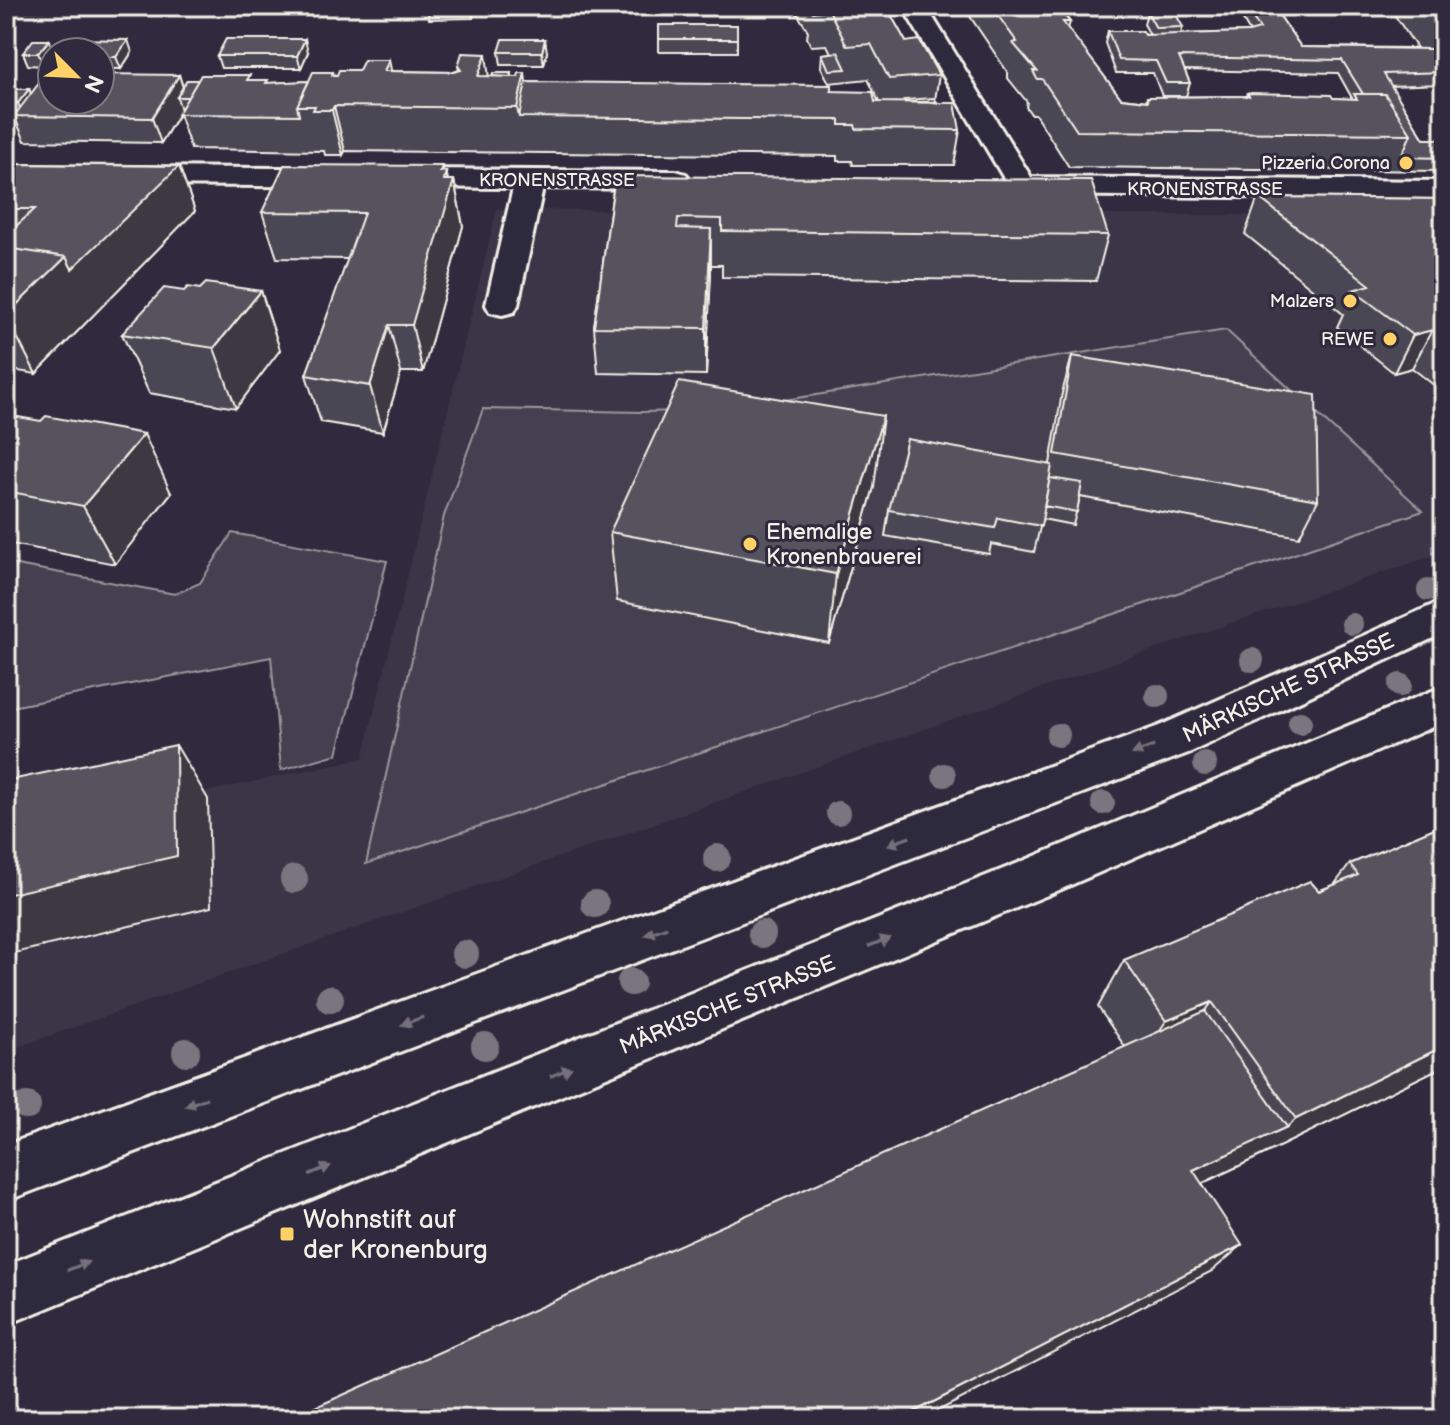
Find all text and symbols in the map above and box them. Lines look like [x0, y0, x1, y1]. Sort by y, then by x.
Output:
north arrow [36, 36, 116, 116]
text: N [77, 70, 109, 97]
place label: Pizzeria Corona [1261, 153, 1390, 174]
marker: Pizzeria Corona [1397, 154, 1415, 172]
street label: KRONENSTRASSE [479, 170, 635, 191]
street label: KRONENSTRASSE [1127, 179, 1283, 200]
place label: Malzers [1270, 291, 1334, 312]
marker: Malzers [1341, 292, 1359, 310]
place label: REWE [1321, 329, 1374, 350]
marker: REWE [1381, 330, 1399, 348]
place label: Ehemalige Kronenbrauerei [766, 519, 922, 571]
marker: Ehemalige Kronenbrauerei [741, 535, 759, 553]
street label: MÄRKISCHE STRASSE [1179, 627, 1399, 749]
one-way arrow [1131, 745, 1155, 757]
one-way arrow [887, 835, 911, 848]
one-way arrow [643, 925, 667, 938]
one-way arrow [867, 935, 891, 948]
street label: MÄRKISCHE STRASSE [616, 950, 839, 1061]
one-way arrow [400, 1016, 424, 1028]
one-way arrow [549, 1065, 573, 1078]
one-way arrow [184, 1096, 208, 1109]
one-way arrow [308, 1163, 332, 1176]
place label: Wohnstift auf der Kronenburg [303, 1205, 488, 1266]
marker: Wohnstift auf der Kronenburg [278, 1225, 296, 1243]
one-way arrow [66, 1260, 90, 1273]

